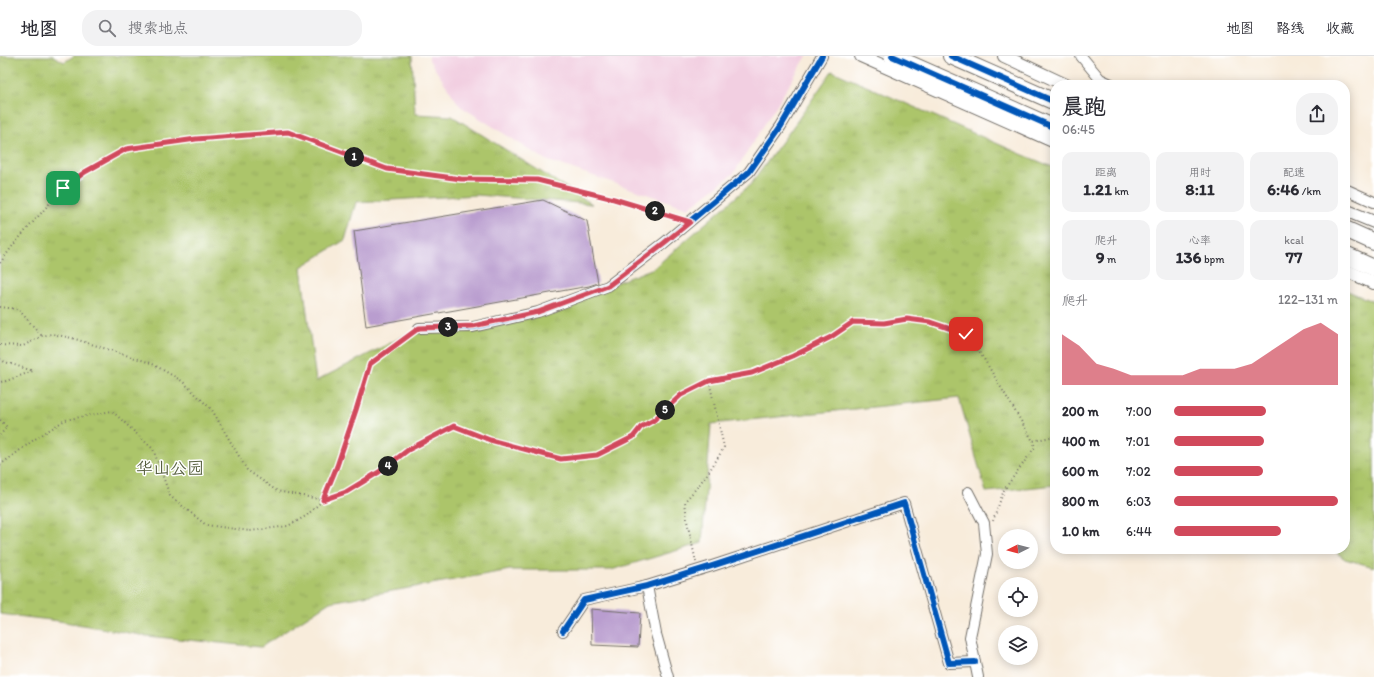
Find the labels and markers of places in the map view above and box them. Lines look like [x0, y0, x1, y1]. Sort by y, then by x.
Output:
pin: 1 [344, 147, 364, 167]
pin [46, 171, 80, 205]
pin: 2 [645, 201, 665, 221]
pin: 3 [438, 317, 458, 337]
pin [949, 317, 983, 351]
pin: 5 [655, 400, 675, 420]
pin: 4 [378, 456, 398, 476]

